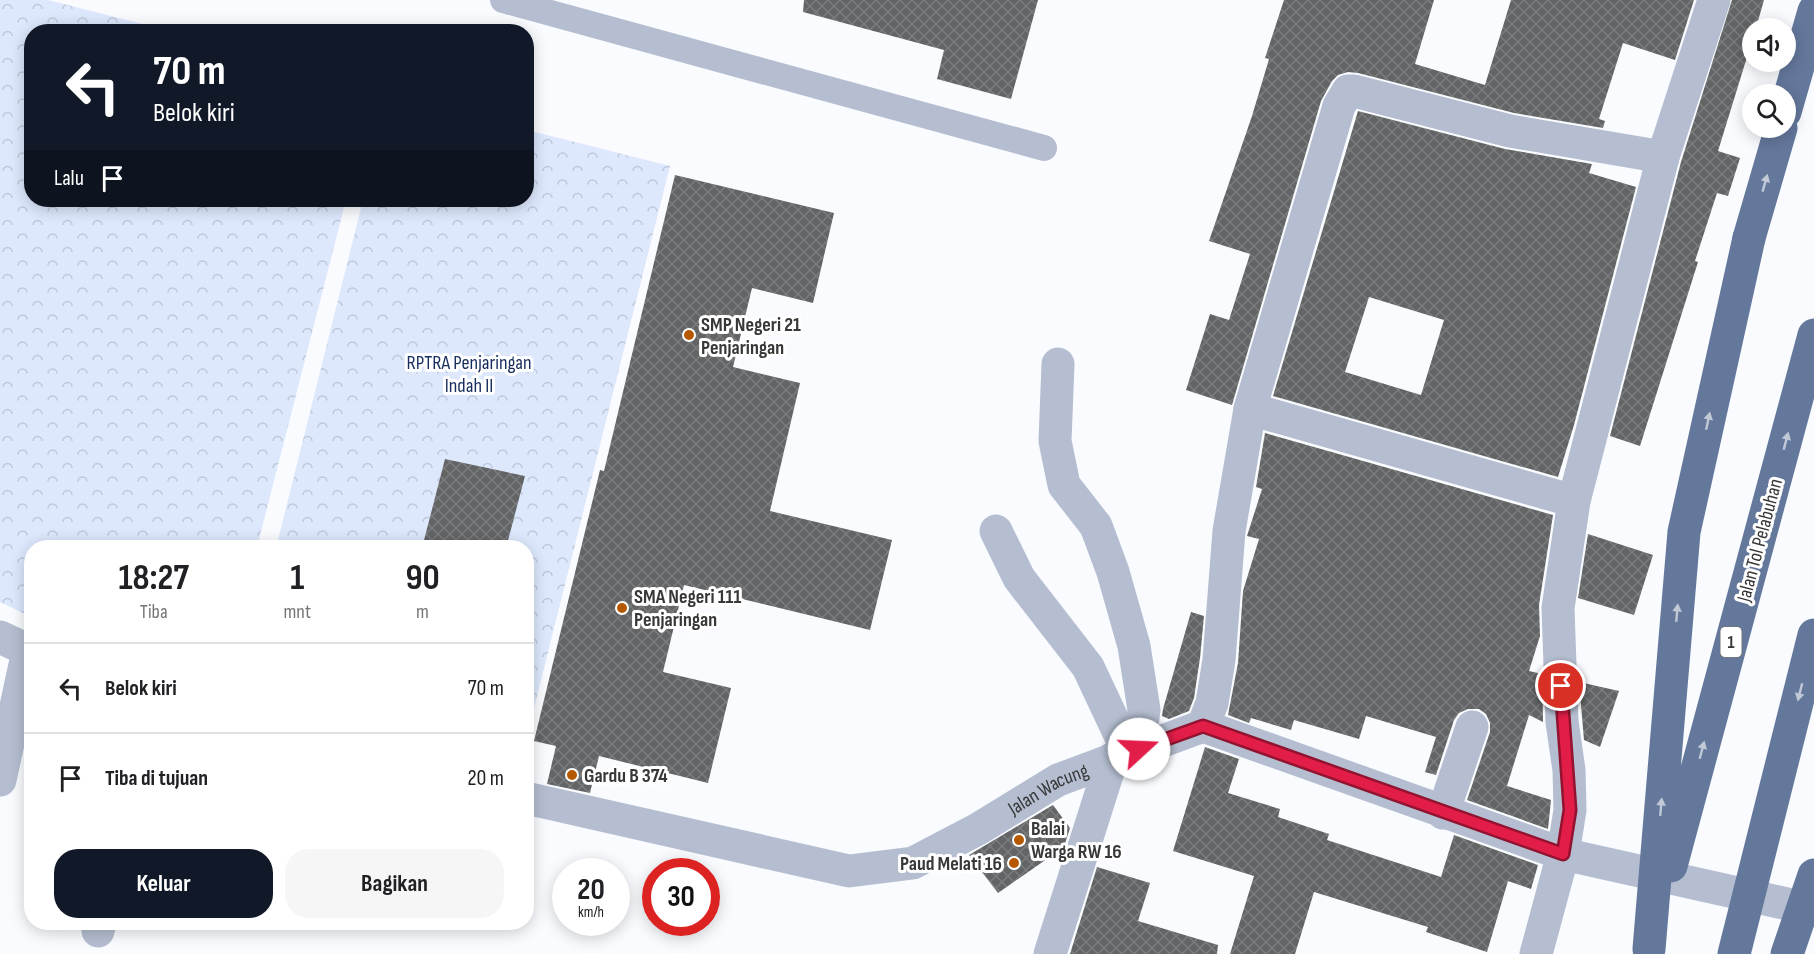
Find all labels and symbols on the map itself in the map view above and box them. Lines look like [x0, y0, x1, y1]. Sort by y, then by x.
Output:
one-way arrow [1761, 173, 1770, 191]
place label: SMP Negeri 21 Penjaringan [701, 313, 801, 360]
marker: SMP Negeri 21 Penjaringan [682, 328, 696, 342]
park label: RPTRA Penjaringan Indah II [407, 351, 531, 398]
one-way arrow [1704, 411, 1714, 430]
one-way arrow [1781, 431, 1791, 450]
street label: Jalan Tol Pelabuhan [1732, 476, 1788, 605]
place label: SMA Negeri 111 Penjaringan [634, 585, 741, 632]
marker: SMA Negeri 111 Penjaringan [615, 601, 629, 615]
one-way arrow [1672, 603, 1682, 622]
road number: 1 [1720, 627, 1742, 657]
pin [1535, 660, 1586, 711]
one-way arrow [1794, 683, 1804, 701]
position arrow [1107, 717, 1171, 781]
one-way arrow [1698, 741, 1707, 759]
street label: Jalan Wacung [1003, 759, 1092, 821]
place label: Gardu B 374 [584, 764, 668, 788]
marker: Gardu B 374 [565, 768, 579, 782]
one-way arrow [1656, 797, 1665, 816]
place label: Balai Warga RW 16 [1031, 817, 1122, 864]
marker: Balai Warga RW 16 [1012, 833, 1026, 847]
place label: Paud Melati 16 [900, 852, 1002, 876]
marker: Paud Melati 16 [1007, 856, 1021, 870]
speed limit sign: 30 [642, 858, 720, 936]

